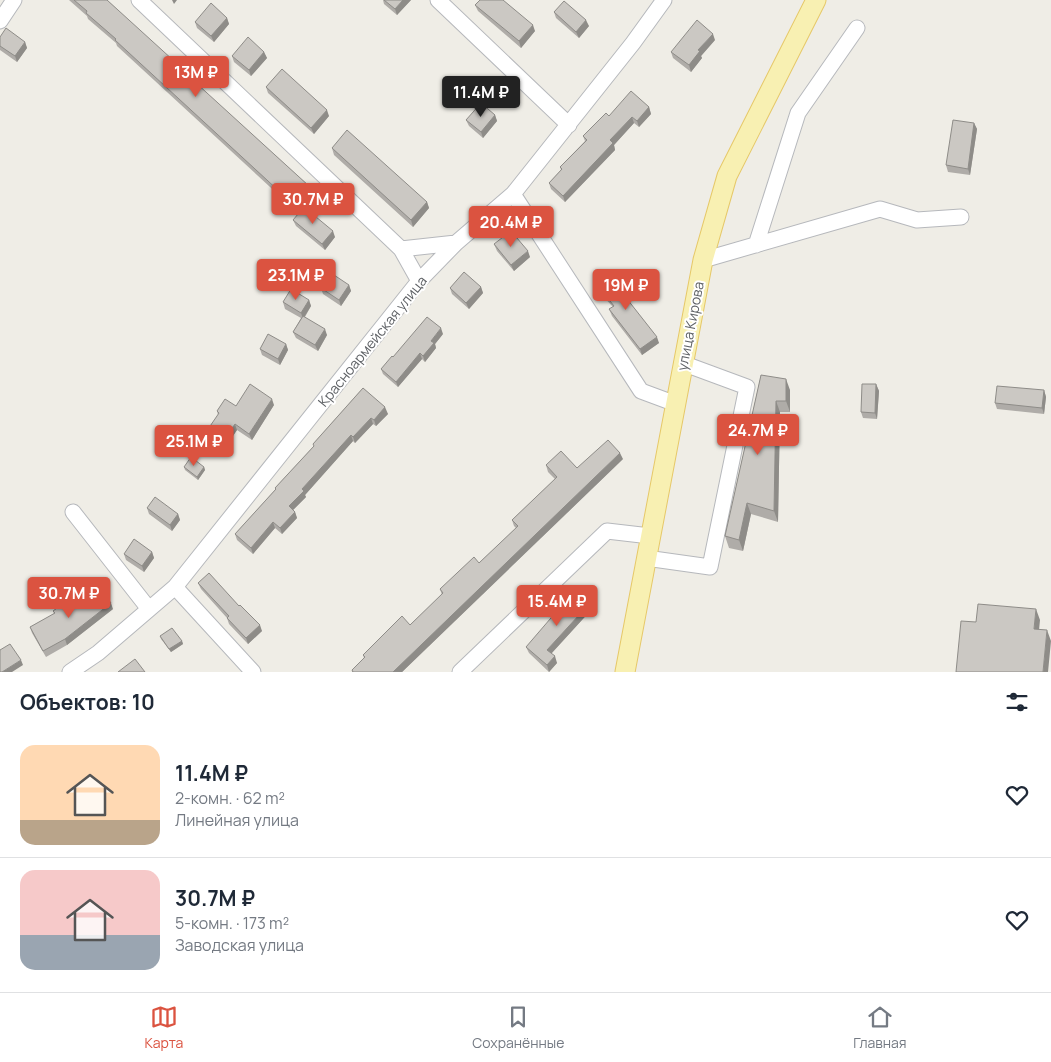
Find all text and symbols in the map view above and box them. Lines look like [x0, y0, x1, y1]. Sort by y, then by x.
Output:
pin: 13M ₽ [161, 56, 231, 98]
text: 13M ₽ [174, 61, 218, 83]
pin: 11.4M ₽ [435, 76, 527, 118]
text: 11.4M ₽ [453, 81, 509, 103]
pin: 30.7M ₽ [267, 182, 359, 225]
text: 30.7M ₽ [282, 188, 344, 210]
pin: 20.4M ₽ [465, 206, 557, 248]
text: 20.4M ₽ [480, 211, 542, 233]
pin: 23.1M ₽ [250, 258, 342, 301]
text: 23.1M ₽ [268, 264, 324, 286]
pin: 19M ₽ [591, 268, 661, 311]
street label: Красноармейская улица [313, 272, 431, 410]
text: 19M ₽ [604, 274, 648, 296]
street label: улица Кирова [672, 280, 708, 372]
pin: 24.7M ₽ [712, 414, 804, 456]
text: 24.7M ₽ [728, 419, 788, 441]
pin: 25.1M ₽ [148, 424, 240, 467]
text: 25.1M ₽ [166, 430, 222, 452]
pin: 30.7M ₽ [23, 576, 115, 619]
text: 30.7M ₽ [38, 582, 100, 604]
pin: 15.4M ₽ [511, 584, 603, 627]
text: 15.4M ₽ [528, 590, 586, 612]
text: Объектов: 10 [20, 688, 155, 716]
icon: filters [1003, 688, 1031, 716]
text: 11.4M ₽ [175, 759, 248, 787]
icon: home [60, 765, 120, 825]
icon: heart [1003, 781, 1031, 809]
text: 2-комн. · 62 m² [175, 787, 285, 809]
text: Линейная улица [175, 809, 299, 831]
text: 30.7M ₽ [175, 884, 255, 912]
icon: home [60, 890, 120, 950]
icon: heart [1003, 906, 1031, 934]
text: 5-комн. · 173 m² [175, 912, 289, 934]
text: Заводская улица [175, 934, 304, 956]
tab: Карта [144, 1003, 183, 1052]
tab: Сохранённые [472, 1003, 564, 1052]
tab: Главная [853, 1003, 907, 1052]

